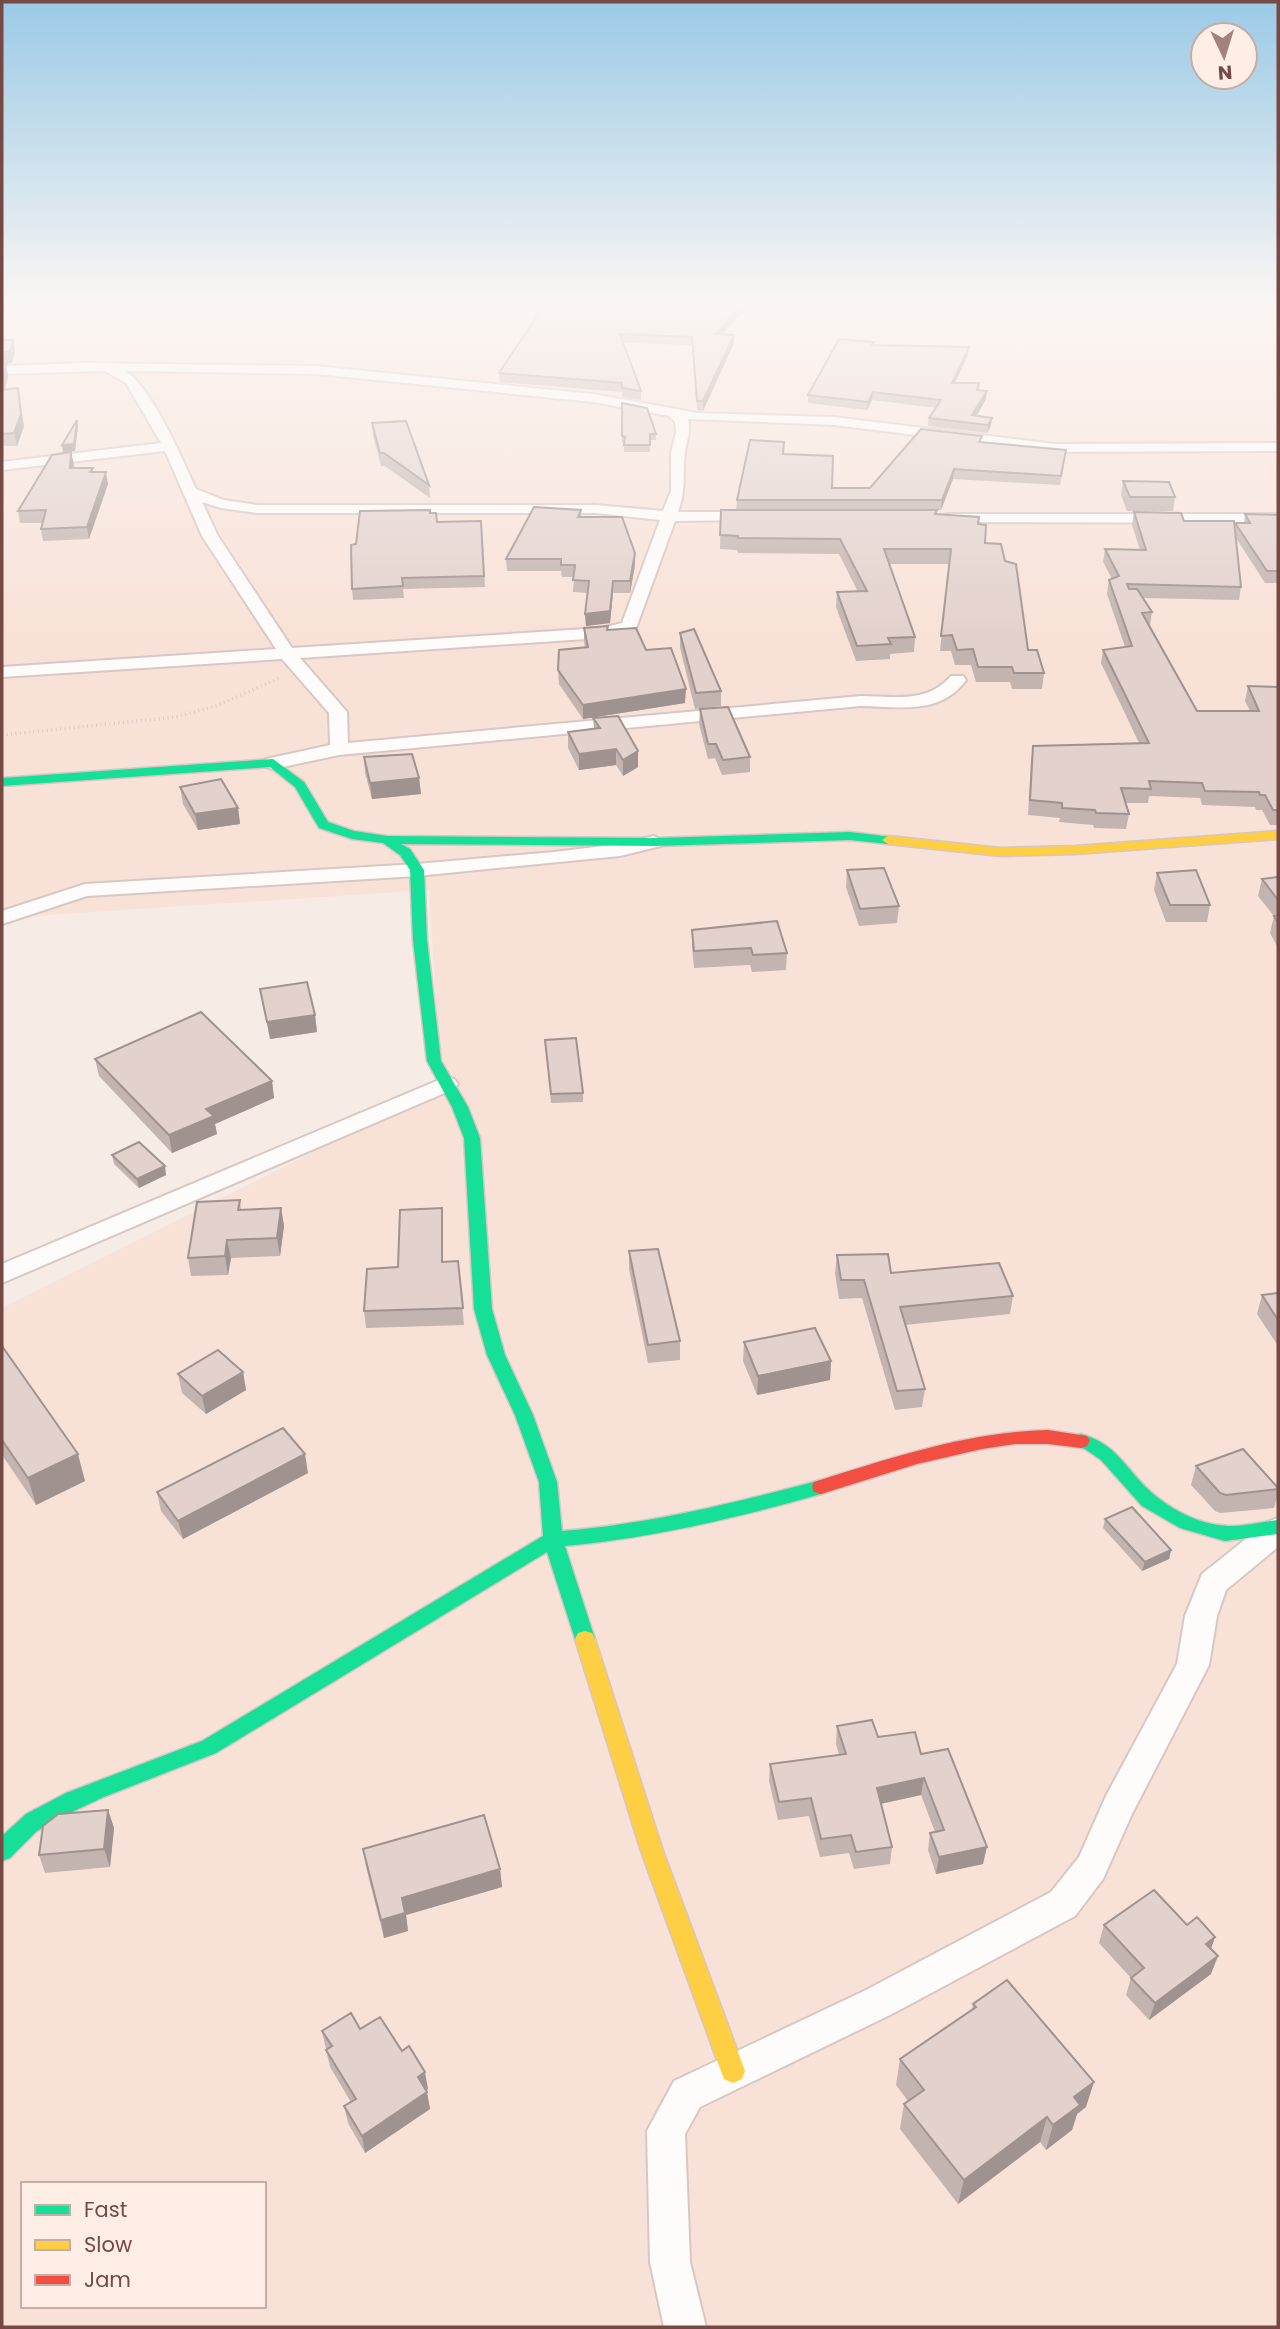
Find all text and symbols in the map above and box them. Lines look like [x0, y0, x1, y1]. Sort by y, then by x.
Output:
north arrow [1189, 21, 1259, 91]
text: N [1217, 58, 1233, 86]
legend [21, 2182, 266, 2308]
text: Fast [84, 2195, 127, 2224]
text: Slow [84, 2230, 132, 2259]
text: Jam [84, 2265, 131, 2294]

